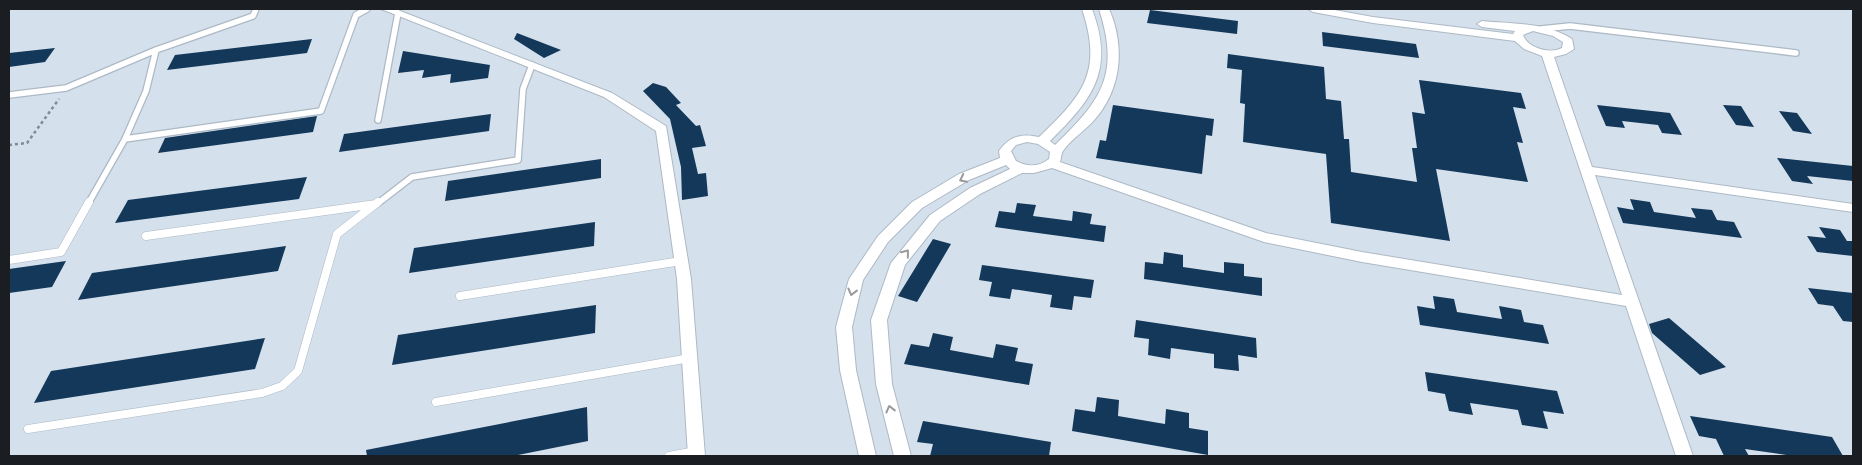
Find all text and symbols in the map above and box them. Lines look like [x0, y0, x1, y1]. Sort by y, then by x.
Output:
one-way arrow [959, 173, 968, 183]
one-way arrow [901, 250, 910, 259]
one-way arrow [848, 287, 858, 295]
one-way arrow [885, 404, 896, 413]

